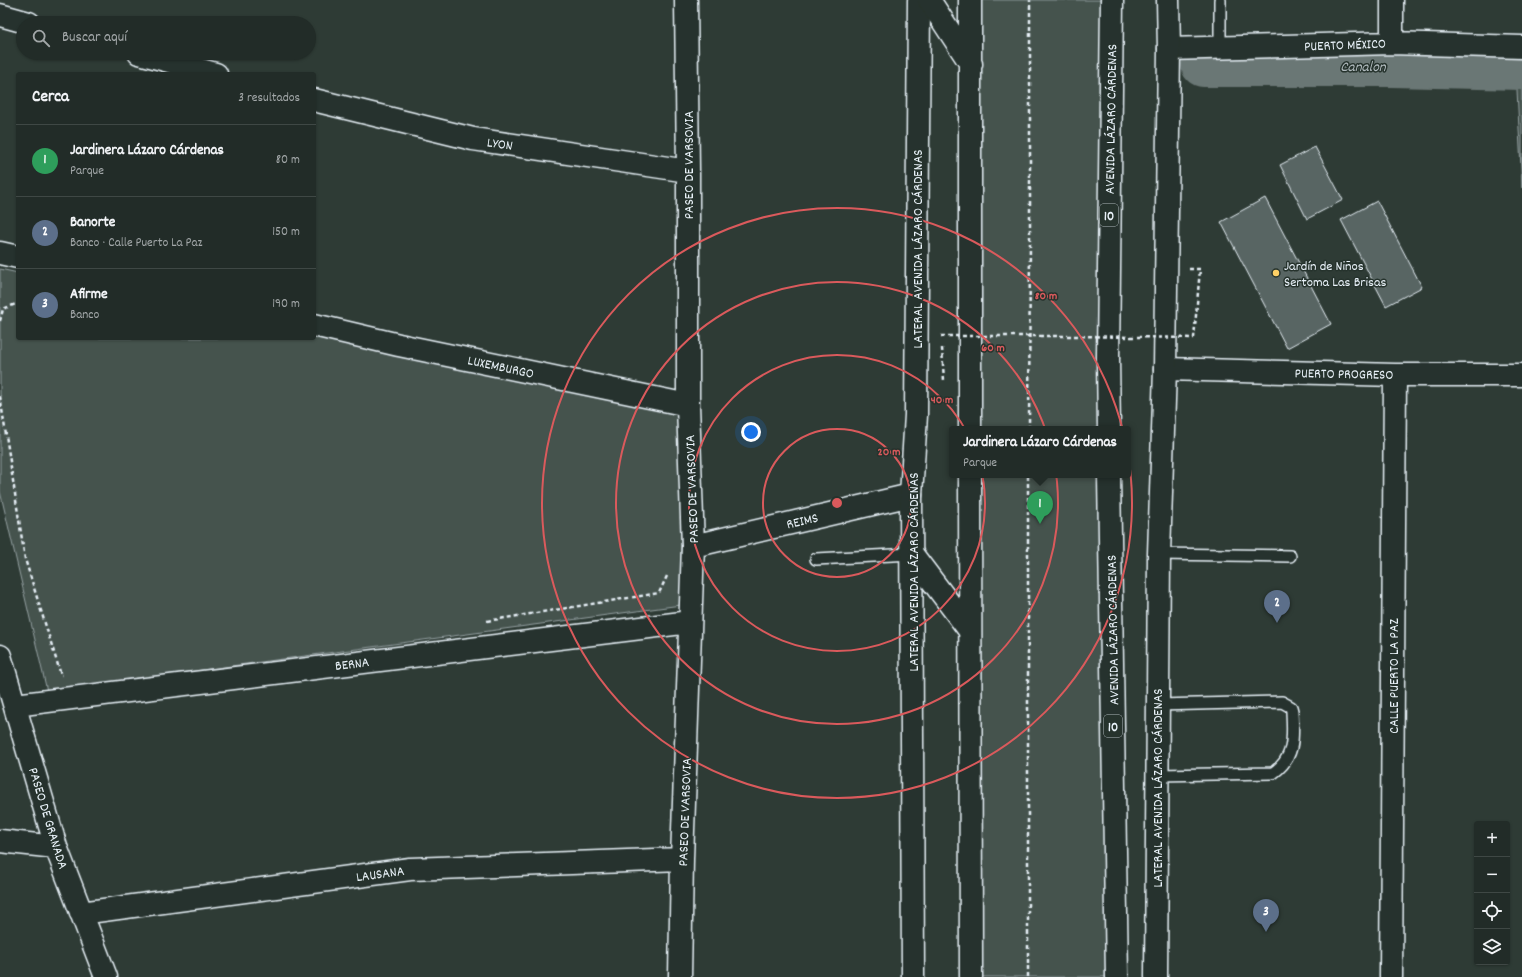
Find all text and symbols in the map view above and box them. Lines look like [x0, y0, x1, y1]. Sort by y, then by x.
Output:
search box [16, 16, 316, 60]
icon: search [30, 27, 52, 49]
text: Buscar aquí [62, 27, 127, 49]
street label: PUERTO MÉXICO [1304, 35, 1386, 57]
street label: AVENIDA LÁZARO CÁRDENAS [1101, 44, 1123, 194]
water label: Canalon [1340, 57, 1387, 79]
text: Cerca [32, 86, 69, 110]
text: 3 resultados [238, 89, 300, 108]
street label: PASEO DE VARSOVIA [680, 110, 700, 219]
street label: LYON [486, 133, 514, 157]
text: Jardinera Lázaro Cárdenas [70, 140, 224, 162]
street label: LATERAL AVENIDA LÁZARO CÁRDENAS [909, 150, 929, 348]
text: 1 [44, 151, 46, 170]
text: 80 m [276, 151, 300, 170]
text: Parque [70, 162, 104, 181]
road number: 10 [1100, 204, 1118, 226]
text: Banorte [70, 212, 115, 234]
text: 2 [42, 223, 48, 242]
text: 150 m [272, 223, 300, 242]
text: Banco · Calle Puerto La Paz [70, 234, 203, 253]
place label: Jardín de Niños Sertoma Las Brisas [1284, 257, 1387, 293]
marker: Jardín de Niños Sertoma Las Brisas [1271, 268, 1281, 278]
text: Afirme [70, 284, 108, 306]
text: 80 m [1035, 288, 1057, 305]
text: 3 [42, 295, 48, 314]
text: 190 m [272, 295, 300, 314]
text: Banco [70, 306, 99, 325]
text: 60 m [981, 340, 1005, 357]
street label: LUXEMBURGO [466, 351, 536, 385]
street label: PUERTO PROGRESO [1294, 364, 1394, 386]
text: 40 m [931, 392, 953, 409]
your location [741, 422, 761, 442]
popup [949, 426, 1131, 478]
text: Jardinera Lázaro Cárdenas [963, 432, 1117, 454]
street label: PASEO DE VARSOVIA [681, 434, 705, 544]
text: 20 m [878, 444, 900, 461]
text: Parque [963, 454, 997, 473]
street label: LATERAL AVENIDA LÁZARO CÁRDENAS [905, 473, 925, 671]
pin: 1 [1027, 491, 1053, 524]
centre of rings [830, 496, 844, 510]
street label: REIMS [785, 509, 820, 535]
street label: AVENIDA LÁZARO CÁRDENAS [1103, 555, 1125, 705]
pin: 2 [1264, 590, 1290, 623]
street label: CALLE PUERTO LA PAZ [1385, 617, 1405, 734]
street label: BERNA [334, 653, 371, 677]
street label: LATERAL AVENIDA LÁZARO CÁRDENAS [1149, 689, 1169, 887]
road number: 10 [1104, 715, 1122, 737]
street label: PASEO DE VARSOVIA [674, 757, 698, 867]
street label: PASEO DE GRANADA [22, 765, 72, 872]
map controls [1474, 821, 1510, 965]
button: + [1474, 821, 1510, 857]
button: − [1474, 857, 1510, 893]
street label: LAUSANA [355, 862, 406, 888]
button: locate [1474, 893, 1510, 929]
pin: 3 [1253, 899, 1279, 932]
button: layers [1474, 929, 1510, 965]

